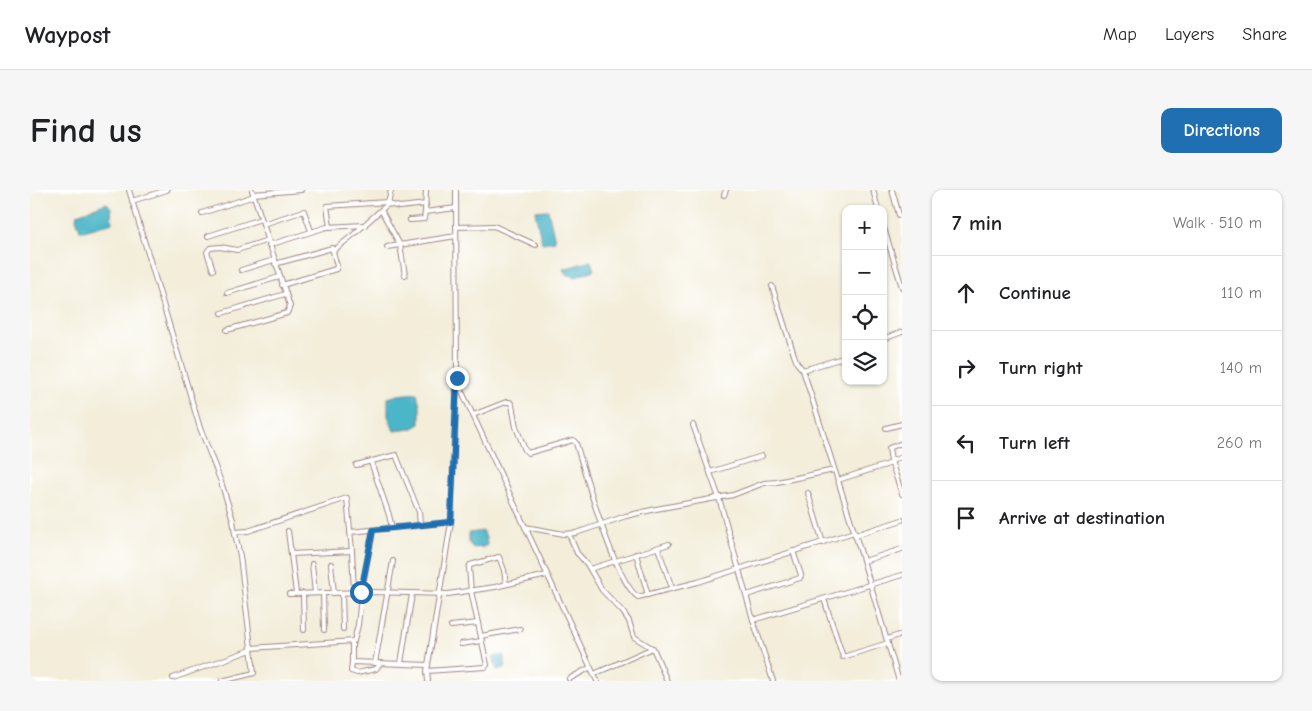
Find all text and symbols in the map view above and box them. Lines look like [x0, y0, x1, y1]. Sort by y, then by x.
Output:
text: Waypost [25, 21, 110, 49]
text: Map [1103, 24, 1137, 45]
text: Layers [1165, 24, 1214, 45]
text: Share [1242, 24, 1287, 45]
button: Directions [1161, 108, 1282, 153]
text: Find us [30, 110, 142, 151]
map controls [842, 205, 887, 385]
button: + [842, 205, 887, 250]
text: 7 min [952, 211, 1002, 235]
text: Walk · 510 m [1173, 214, 1262, 232]
button: − [842, 250, 887, 295]
icon: ahead [952, 279, 980, 307]
text: Continue [999, 282, 1071, 304]
text: 110 m [1221, 284, 1262, 302]
button: locate [842, 295, 887, 340]
button: layers [842, 340, 887, 385]
icon: right [952, 354, 980, 382]
text: Turn right [999, 357, 1083, 379]
text: 140 m [1220, 359, 1262, 377]
route end [446, 367, 469, 390]
icon: left [952, 429, 980, 457]
text: Turn left [999, 432, 1070, 454]
text: 260 m [1217, 434, 1262, 452]
icon: arrive [952, 504, 980, 532]
text: Arrive at destination [999, 507, 1165, 529]
route start [350, 581, 373, 604]

